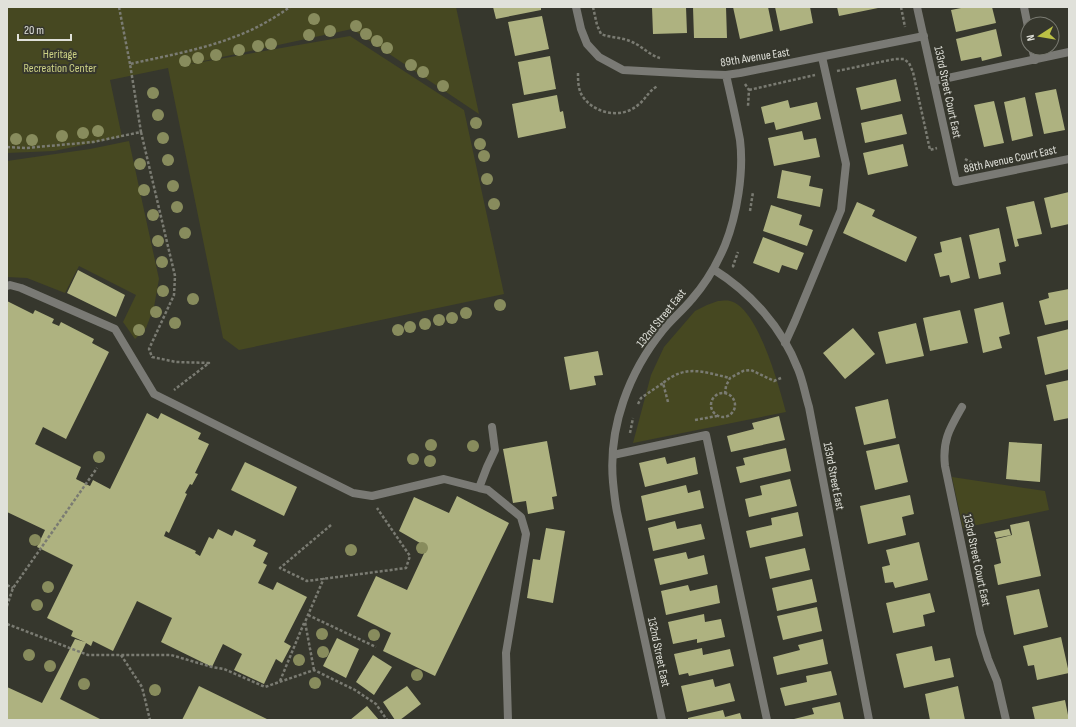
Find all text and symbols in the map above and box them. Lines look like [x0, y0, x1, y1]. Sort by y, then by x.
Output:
scale bar [18, 16, 71, 42]
north arrow [1020, 16, 1060, 56]
text: 20 m [24, 23, 44, 38]
text: N [1024, 34, 1038, 42]
street label: 89th Avenue East [719, 45, 791, 70]
street label: 133rd Street Court East [930, 45, 965, 140]
park label: Heritage Recreation Center [23, 47, 97, 76]
street label: 88th Avenue Court East [962, 142, 1058, 177]
street label: 132nd Street East [633, 286, 690, 351]
street label: 133rd Street East [820, 441, 848, 512]
street label: 133rd Street Court East [959, 513, 994, 608]
street label: 132nd Street East [644, 616, 673, 689]

